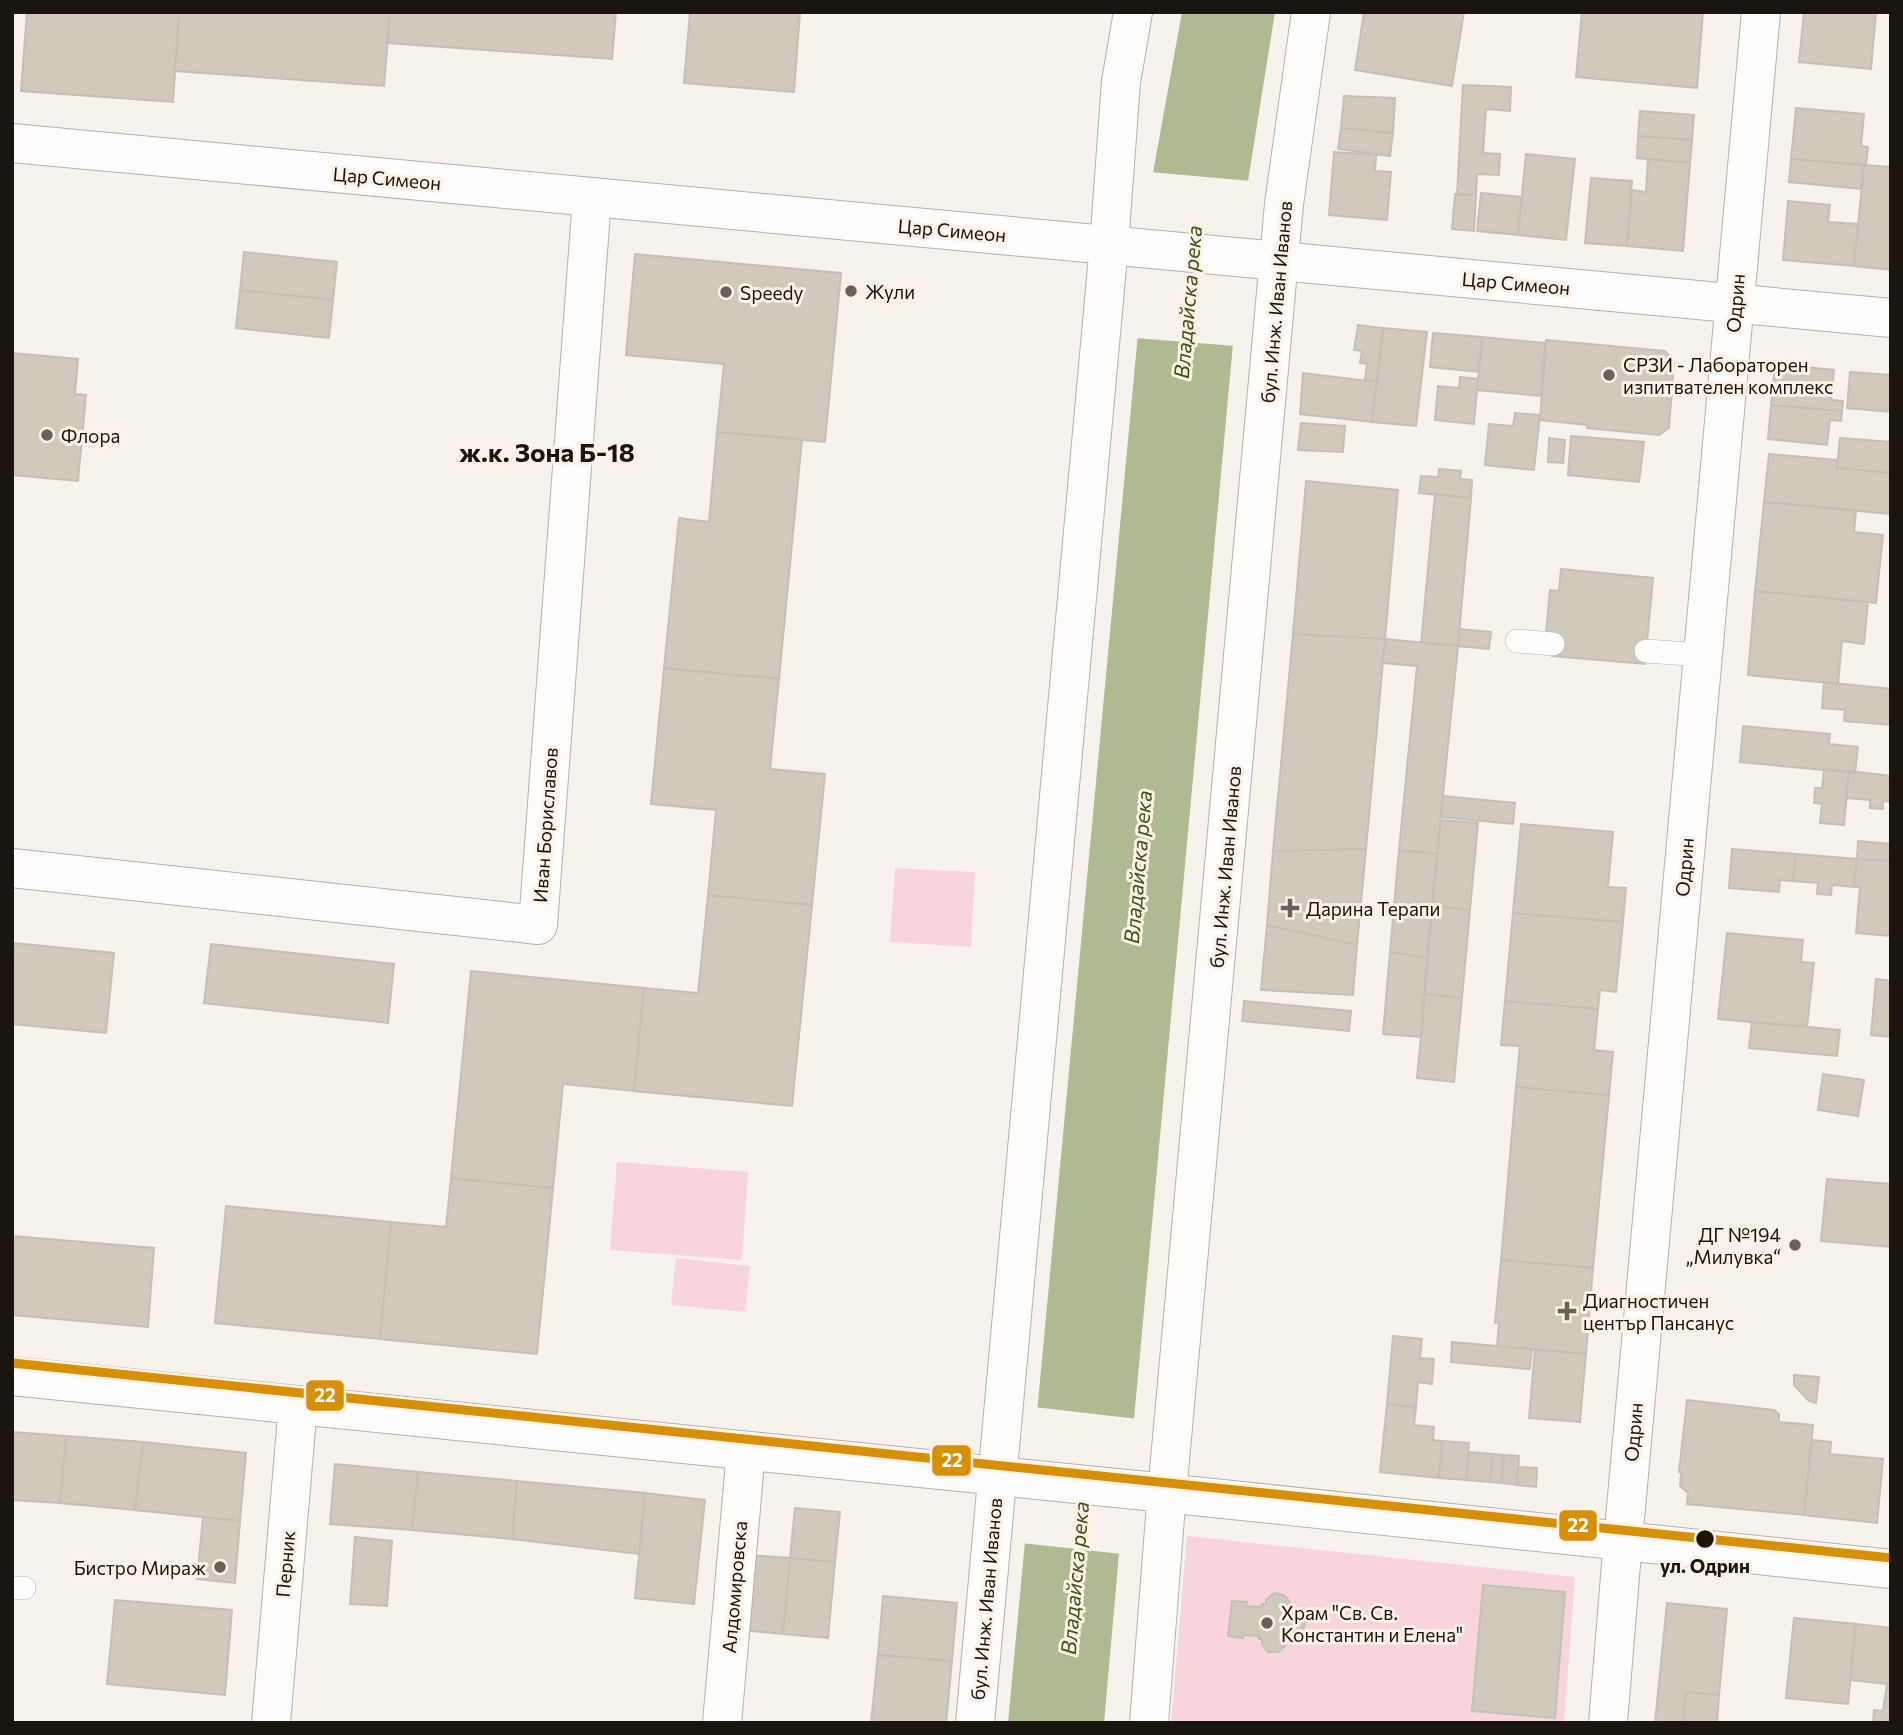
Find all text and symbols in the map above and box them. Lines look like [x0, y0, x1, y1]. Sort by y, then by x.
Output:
street label: Цар Симеон [332, 162, 442, 194]
street label: бул. Инж. Иван Иванов [1256, 200, 1296, 404]
street label: Цар Симеон [897, 214, 1007, 246]
water label: Владайска река [1168, 224, 1206, 380]
street label: Цар Симеон [1461, 267, 1571, 299]
street label: Одрин [1721, 273, 1749, 333]
place label: Жули [865, 280, 915, 303]
place label: Speedy [740, 281, 803, 304]
marker: Жули [843, 283, 859, 299]
marker: Speedy [718, 284, 734, 300]
place label: СРЗИ - Лабораторен изпитвателен комплекс [1623, 353, 1833, 398]
marker: СРЗИ - Лабораторен изпитвателен комплекс [1601, 367, 1617, 383]
place label: Флора [61, 424, 120, 447]
marker: Флора [39, 427, 55, 443]
district label: ж.к. Зона Б-18 [459, 436, 635, 467]
street label: Иван Бориславов [528, 747, 562, 903]
street label: бул. Инж. Иван Иванов [1205, 765, 1245, 969]
water label: Владайска река [1118, 789, 1156, 945]
street label: Одрин [1670, 837, 1698, 897]
place label: Дарина Терапи [1306, 897, 1440, 920]
marker: Дарина Терапи [1280, 898, 1300, 918]
place label: ДГ №194 „Милувка“ [1686, 1223, 1781, 1268]
marker: ДГ №194 „Милувка“ [1787, 1237, 1803, 1253]
place label: Диагностичен център Пансанус [1583, 1289, 1734, 1334]
marker: Диагностичен център Пансанус [1557, 1301, 1577, 1321]
line badge: 22 [305, 1379, 345, 1412]
text: 22 [314, 1383, 336, 1406]
street label: Одрин [1619, 1402, 1647, 1462]
line badge: 22 [931, 1444, 972, 1477]
text: 22 [941, 1448, 963, 1471]
street label: бул. Инж. Иван Иванов [966, 1497, 1006, 1701]
water label: Владайска река [1055, 1500, 1093, 1656]
line badge: 22 [1558, 1509, 1598, 1542]
text: 22 [1567, 1513, 1589, 1536]
street label: Алдомировска [717, 1520, 751, 1654]
marker: ул. Одрин [1694, 1528, 1716, 1550]
street label: Перник [271, 1530, 299, 1598]
place label: ул. Одрин [1660, 1554, 1750, 1577]
place label: Бистро Мираж [74, 1556, 206, 1579]
marker: Бистро Мираж [212, 1559, 228, 1575]
place label: Храм "Св. Св. Константин и Елена" [1281, 1601, 1463, 1646]
marker: Храм "Св. Св. Константин и Елена" [1259, 1615, 1275, 1631]

